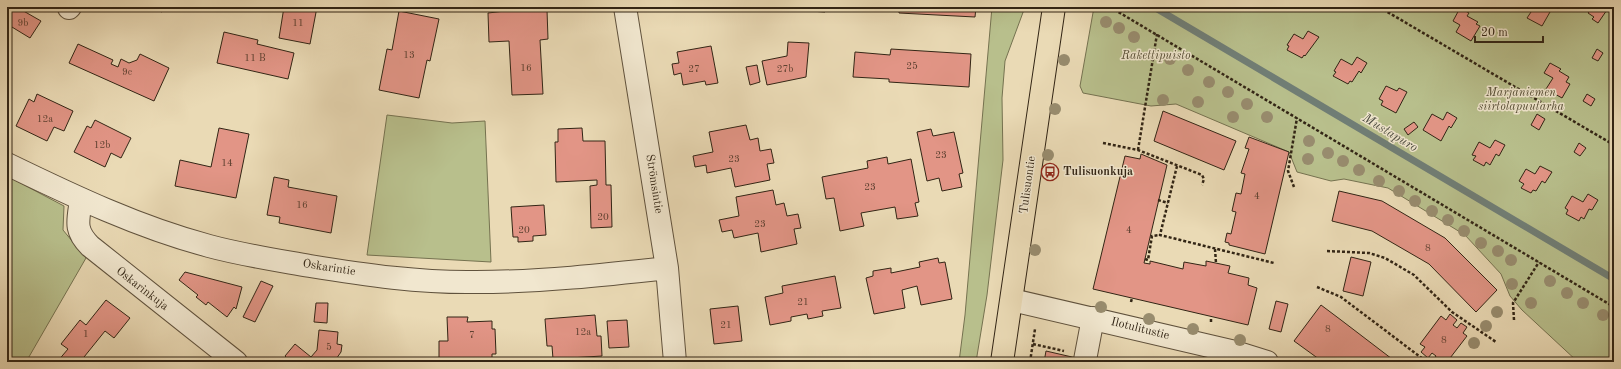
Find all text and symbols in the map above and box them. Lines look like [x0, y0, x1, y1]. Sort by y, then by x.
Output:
house number: 9b [18, 18, 28, 28]
house number: 11 [292, 18, 304, 28]
scale bar [1475, 18, 1543, 44]
text: 20 m [1481, 27, 1508, 39]
house number: 13 [403, 50, 415, 60]
park label: Rakettipuisto [1120, 50, 1191, 62]
house number: 11 B [244, 53, 266, 63]
house number: 25 [906, 61, 918, 71]
house number: 16 [520, 63, 532, 73]
house number: 27 [688, 64, 700, 74]
house number: 27b [777, 64, 793, 74]
house number: 9c [122, 67, 133, 77]
park label: Marjaniemen siirtolapuutarha [1478, 87, 1564, 113]
water label: Mustapuro [1359, 111, 1420, 154]
house number: 12a [37, 114, 53, 124]
house number: 12b [94, 140, 110, 150]
house number: 23 [935, 150, 947, 160]
street label: Strömsintie [643, 153, 665, 215]
house number: 23 [728, 154, 740, 164]
street label: Tulisuontie [1018, 155, 1038, 215]
house number: 14 [221, 158, 233, 168]
bus stop icon: Tulisuonkuja [1040, 162, 1060, 182]
place label: Tulisuonkuja [1063, 166, 1133, 178]
house number: 23 [864, 182, 876, 192]
house number: 4 [1254, 191, 1260, 201]
house number: 16 [296, 200, 308, 210]
house number: 20 [597, 212, 609, 222]
house number: 23 [754, 219, 766, 229]
house number: 20 [518, 225, 530, 235]
house number: 4 [1126, 225, 1132, 235]
house number: 8 [1425, 243, 1431, 253]
street label: Oskarintie [302, 258, 357, 278]
street label: Oskarinkuja [114, 265, 171, 313]
house number: 21 [797, 297, 809, 307]
street label: Ilotulitustie [1110, 316, 1171, 342]
house number: 21 [720, 320, 732, 330]
house number: 8 [1325, 324, 1331, 334]
house number: 12a [575, 327, 591, 337]
house number: 1 [83, 329, 89, 339]
house number: 7 [469, 330, 475, 340]
house number: 8 [1441, 335, 1447, 345]
house number: 5 [326, 342, 332, 352]

